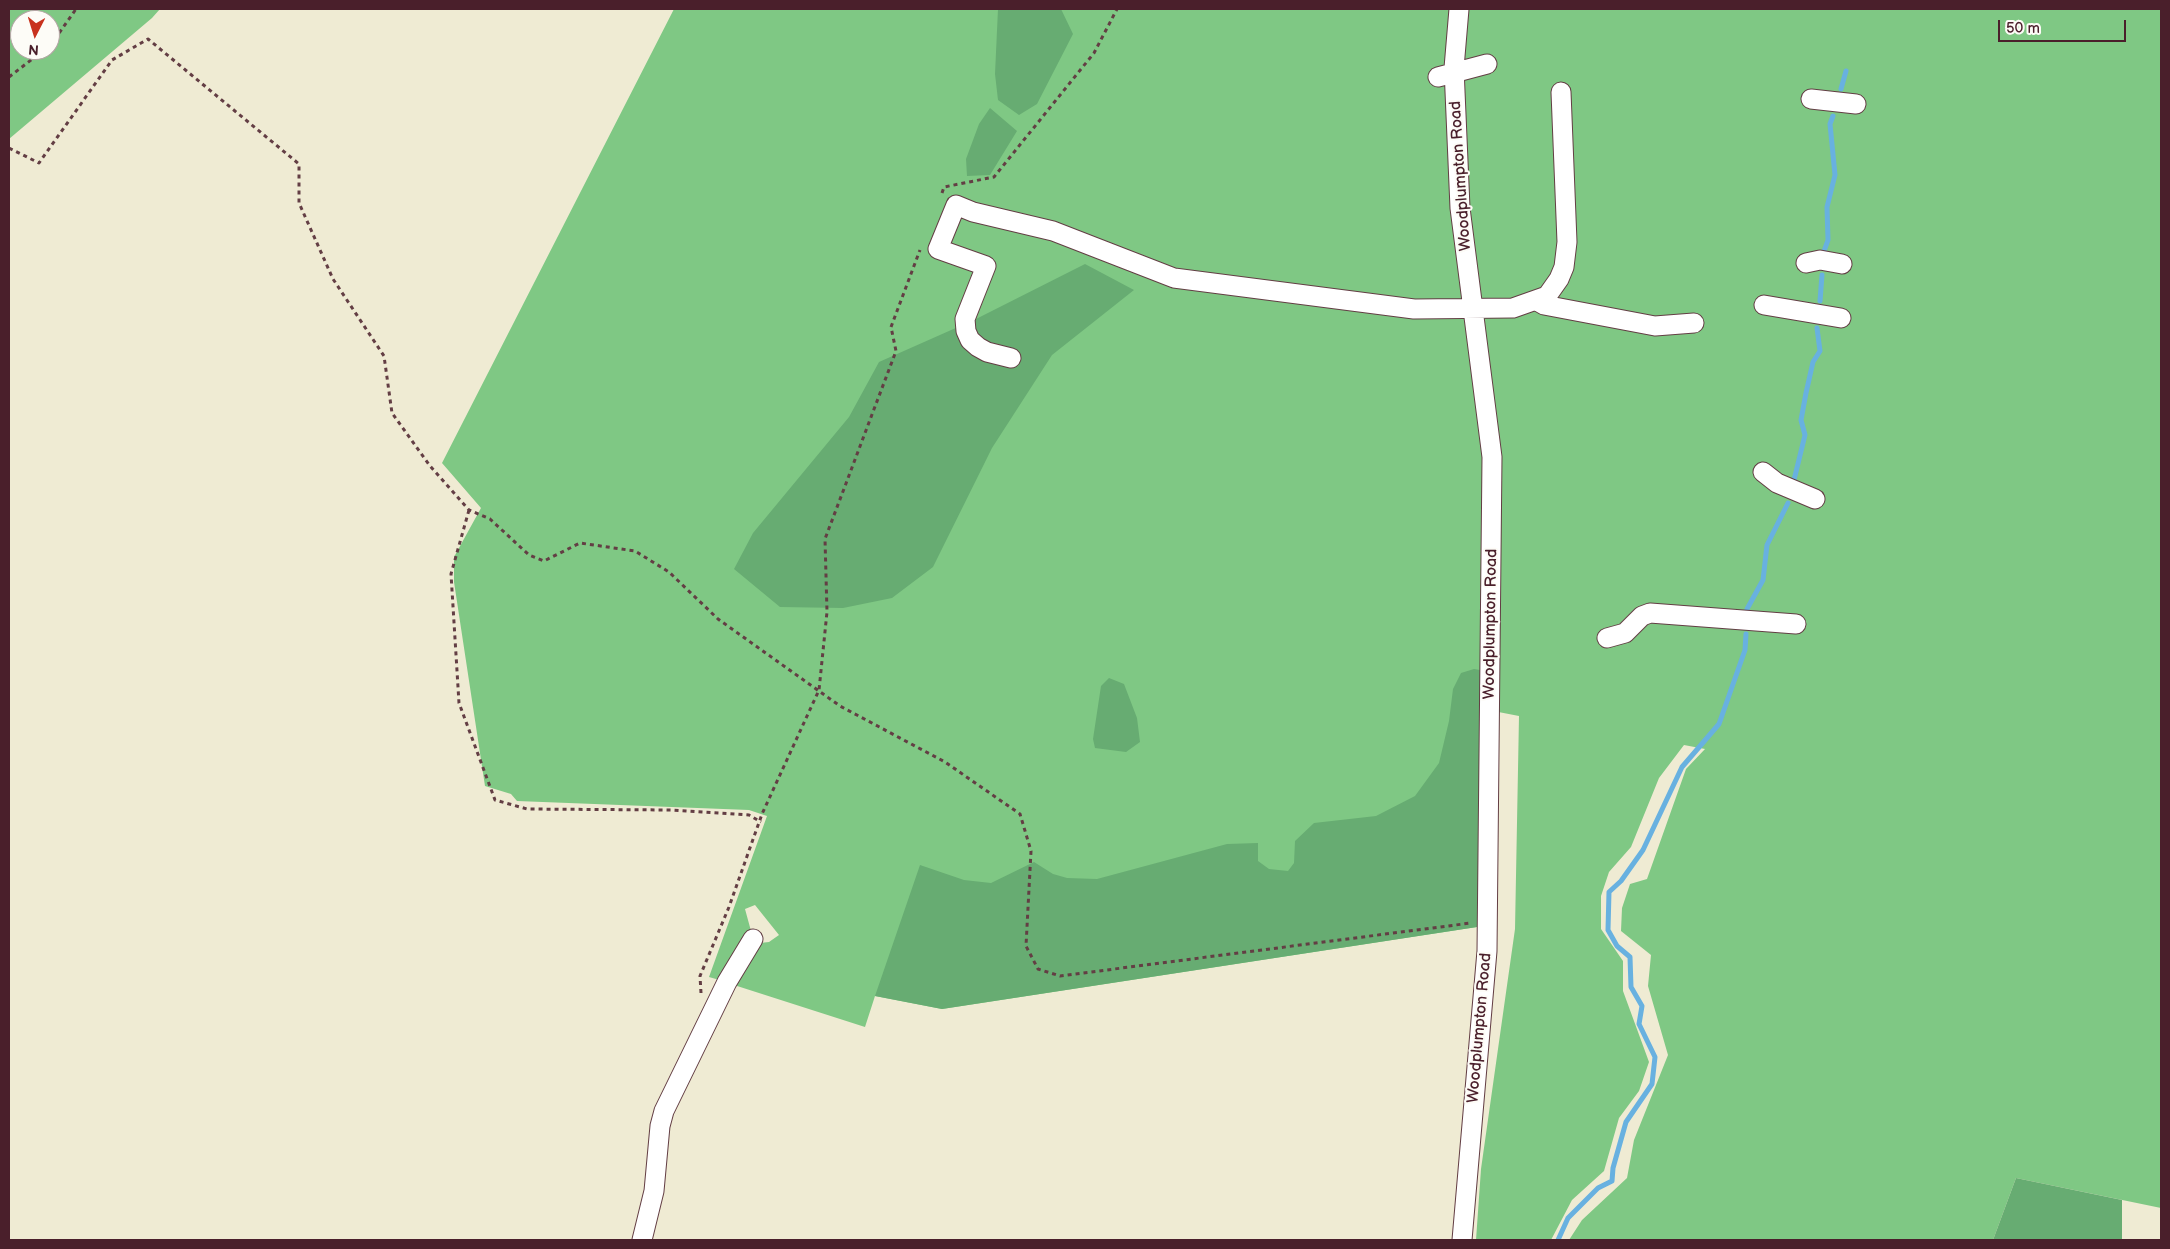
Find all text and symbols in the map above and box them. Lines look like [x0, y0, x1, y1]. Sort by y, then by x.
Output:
north arrow [10, 10, 60, 60]
scale bar [2000, 10, 2128, 42]
text: 50 m [2006, 19, 2040, 38]
text: N [28, 41, 40, 58]
street label: Woodplumpton Road [1446, 100, 1476, 252]
street label: Woodplumpton Road [1480, 549, 1502, 699]
street label: Woodplumpton Road [1464, 952, 1496, 1104]

